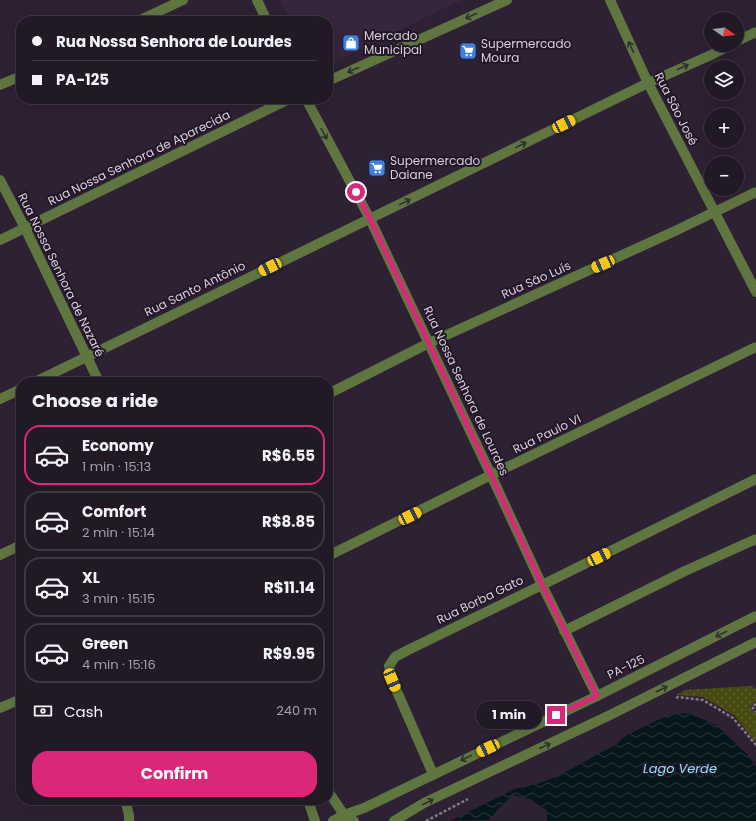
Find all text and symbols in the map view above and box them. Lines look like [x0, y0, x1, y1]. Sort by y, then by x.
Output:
north arrow [704, 12, 744, 52]
map controls [704, 12, 744, 196]
one-way arrow [466, 13, 478, 20]
place label: Mercado Municipal [364, 27, 422, 58]
text: Rua Nossa Senhora de Lourdes [56, 31, 292, 52]
shop icon: Mercado Municipal [341, 33, 361, 53]
place label: Supermercado Moura [481, 35, 572, 66]
supermarket icon: Supermercado Moura [458, 41, 478, 61]
one-way arrow [627, 42, 634, 54]
button: layers [704, 60, 744, 100]
one-way arrow [677, 63, 689, 70]
one-way arrow [347, 66, 359, 74]
text: PA-125 [56, 69, 109, 90]
street label: Rua São José [651, 69, 702, 148]
street label: Rua Nossa Senhora de Aparecida [45, 106, 233, 209]
button: + [704, 108, 744, 148]
car [551, 113, 577, 135]
one-way arrow [321, 127, 329, 139]
one-way arrow [515, 141, 527, 148]
place label: Supermercado Daiane [390, 152, 481, 183]
button: − [704, 156, 744, 196]
supermarket icon: Supermercado Daiane [367, 158, 387, 178]
route start [347, 183, 365, 201]
street label: Rua Nossa Senhora de Nazaré [14, 190, 109, 360]
one-way arrow [398, 198, 410, 205]
car [590, 254, 616, 274]
car [257, 256, 283, 278]
street label: Rua Santo Antônio [141, 257, 248, 320]
street label: Rua São Luís [498, 257, 573, 302]
street label: Rua Nossa Senhora de Lourdes [420, 303, 513, 478]
text: Choose a ride [32, 388, 158, 413]
street label: Rua Paulo VI [510, 410, 584, 457]
text: Economy [82, 435, 154, 456]
icon: car [34, 437, 70, 473]
text: R$6.55 [262, 445, 315, 466]
text: 1 min · 15:13 [82, 457, 151, 476]
text: Comfort [82, 501, 146, 522]
icon: car [34, 503, 70, 539]
car [397, 505, 423, 527]
text: R$8.85 [262, 511, 315, 532]
text: 2 min · 15:14 [82, 523, 155, 542]
car [586, 546, 612, 568]
text: XL [82, 567, 100, 588]
icon: car [34, 569, 70, 605]
street label: Rua Borba Gato [433, 571, 526, 628]
text: R$11.14 [264, 577, 315, 598]
text: 3 min · 15:15 [82, 589, 155, 608]
one-way arrow [715, 631, 727, 638]
text: Green [82, 633, 128, 654]
icon: car [34, 635, 70, 671]
text: R$9.95 [263, 643, 315, 664]
street label: PA-125 [604, 650, 647, 683]
text: 4 min · 15:16 [82, 655, 156, 674]
car [382, 667, 402, 693]
one-way arrow [656, 685, 668, 692]
icon: cash [32, 700, 54, 722]
text: Cash [64, 701, 103, 722]
text: 240 m [276, 701, 317, 720]
callout: 1 min [476, 701, 542, 729]
text: 1 min [492, 705, 526, 724]
route end [547, 706, 565, 724]
car [475, 737, 501, 759]
one-way arrow [539, 742, 551, 749]
button: Confirm [32, 751, 317, 797]
one-way arrow [460, 755, 472, 762]
water label: Lago Verde [643, 759, 717, 778]
one-way arrow [421, 798, 433, 805]

